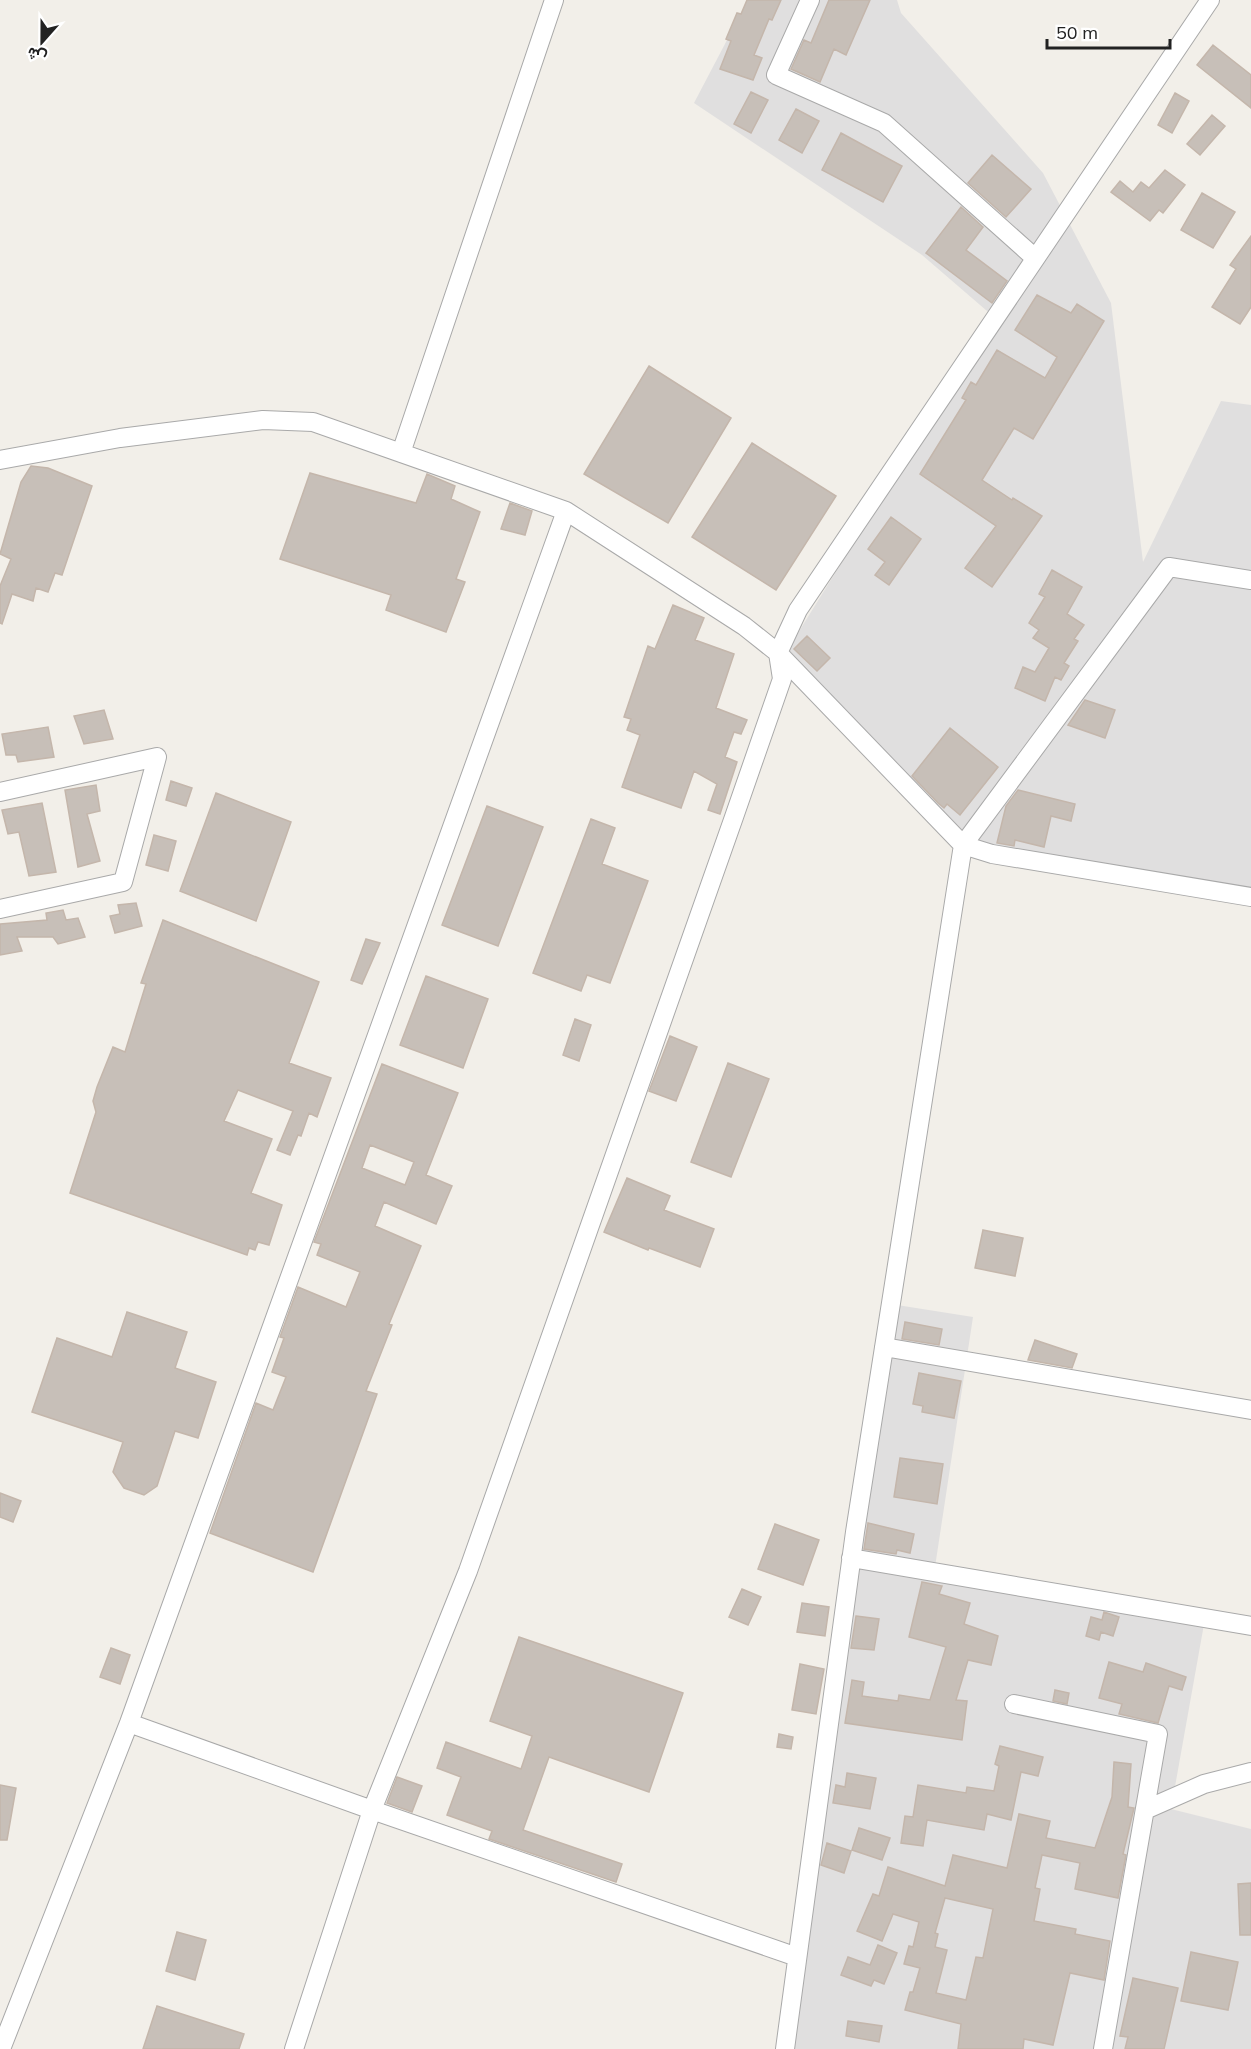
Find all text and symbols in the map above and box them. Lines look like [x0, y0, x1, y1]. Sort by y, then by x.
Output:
north arrow [12, 12, 72, 72]
scale bar [1047, 12, 1170, 50]
text: 50 m [1056, 21, 1098, 44]
text: ش [24, 43, 49, 69]

